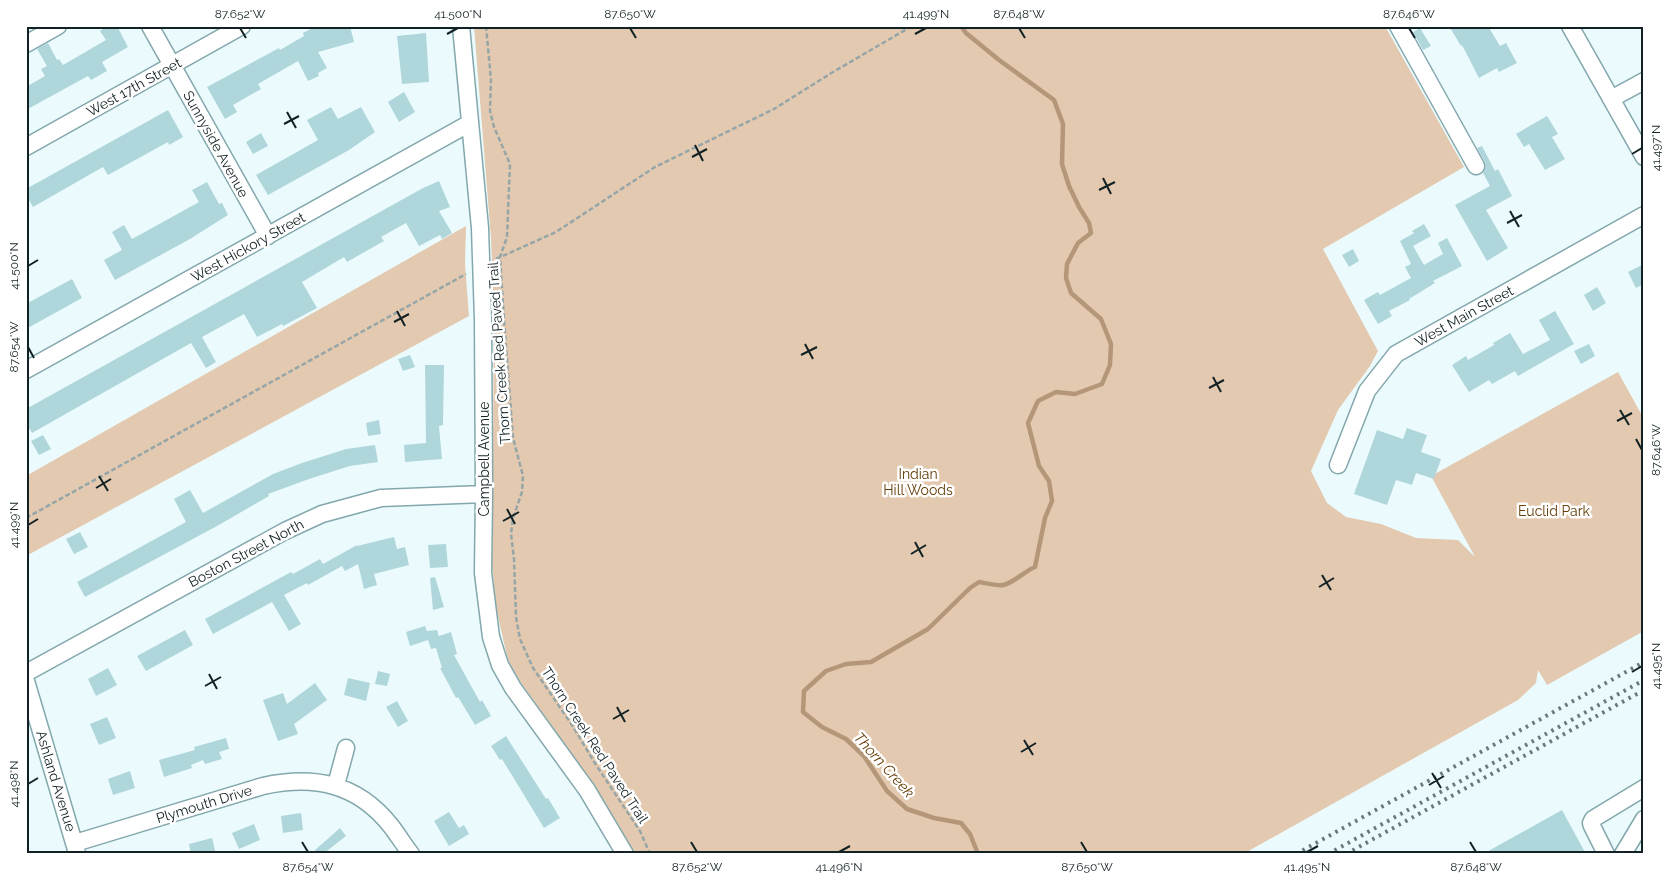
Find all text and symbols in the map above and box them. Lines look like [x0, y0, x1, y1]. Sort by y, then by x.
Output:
text: 87.652°W [215, 7, 266, 21]
text: 41.500°N [434, 7, 482, 21]
text: 87.650°W [604, 7, 656, 21]
text: 41.499°N [903, 7, 949, 21]
text: 87.648°W [993, 7, 1045, 21]
text: 87.646°W [1383, 7, 1435, 21]
street label: West 17th Street [84, 54, 184, 120]
street label: Sunnyside Avenue [180, 88, 252, 200]
text: 41.497°N [1649, 125, 1663, 171]
street label: West Hickory Street [188, 209, 308, 285]
text: 41.500°N [7, 242, 21, 290]
street label: Thorn Creek Red Paved Trail [485, 261, 513, 445]
street label: West Main Street [1412, 282, 1516, 350]
text: 87.654°W [7, 321, 21, 372]
street label: Campbell Avenue [476, 401, 492, 517]
text: 87.646°W [1649, 424, 1663, 476]
park label: Indian Hill Woods [883, 466, 953, 498]
text: 41.499°N [7, 502, 21, 548]
park label: Euclid Park [1518, 503, 1591, 519]
street label: Boston Street North [186, 516, 306, 590]
text: 41.495°N [1649, 643, 1663, 689]
street label: Thorn Creek Red Paved Trail [539, 664, 652, 826]
street label: Ashland Avenue [33, 729, 79, 833]
water label: Thorn Creek [850, 729, 918, 801]
text: 41.498°N [7, 760, 21, 808]
street label: Plymouth Drive [154, 782, 254, 826]
text: 87.654°W [283, 860, 334, 874]
text: 87.652°W [672, 860, 723, 874]
text: 41.496°N [815, 860, 863, 874]
text: 87.650°W [1061, 860, 1113, 874]
text: 41.495°N [1284, 860, 1330, 874]
text: 87.648°W [1450, 860, 1502, 874]

